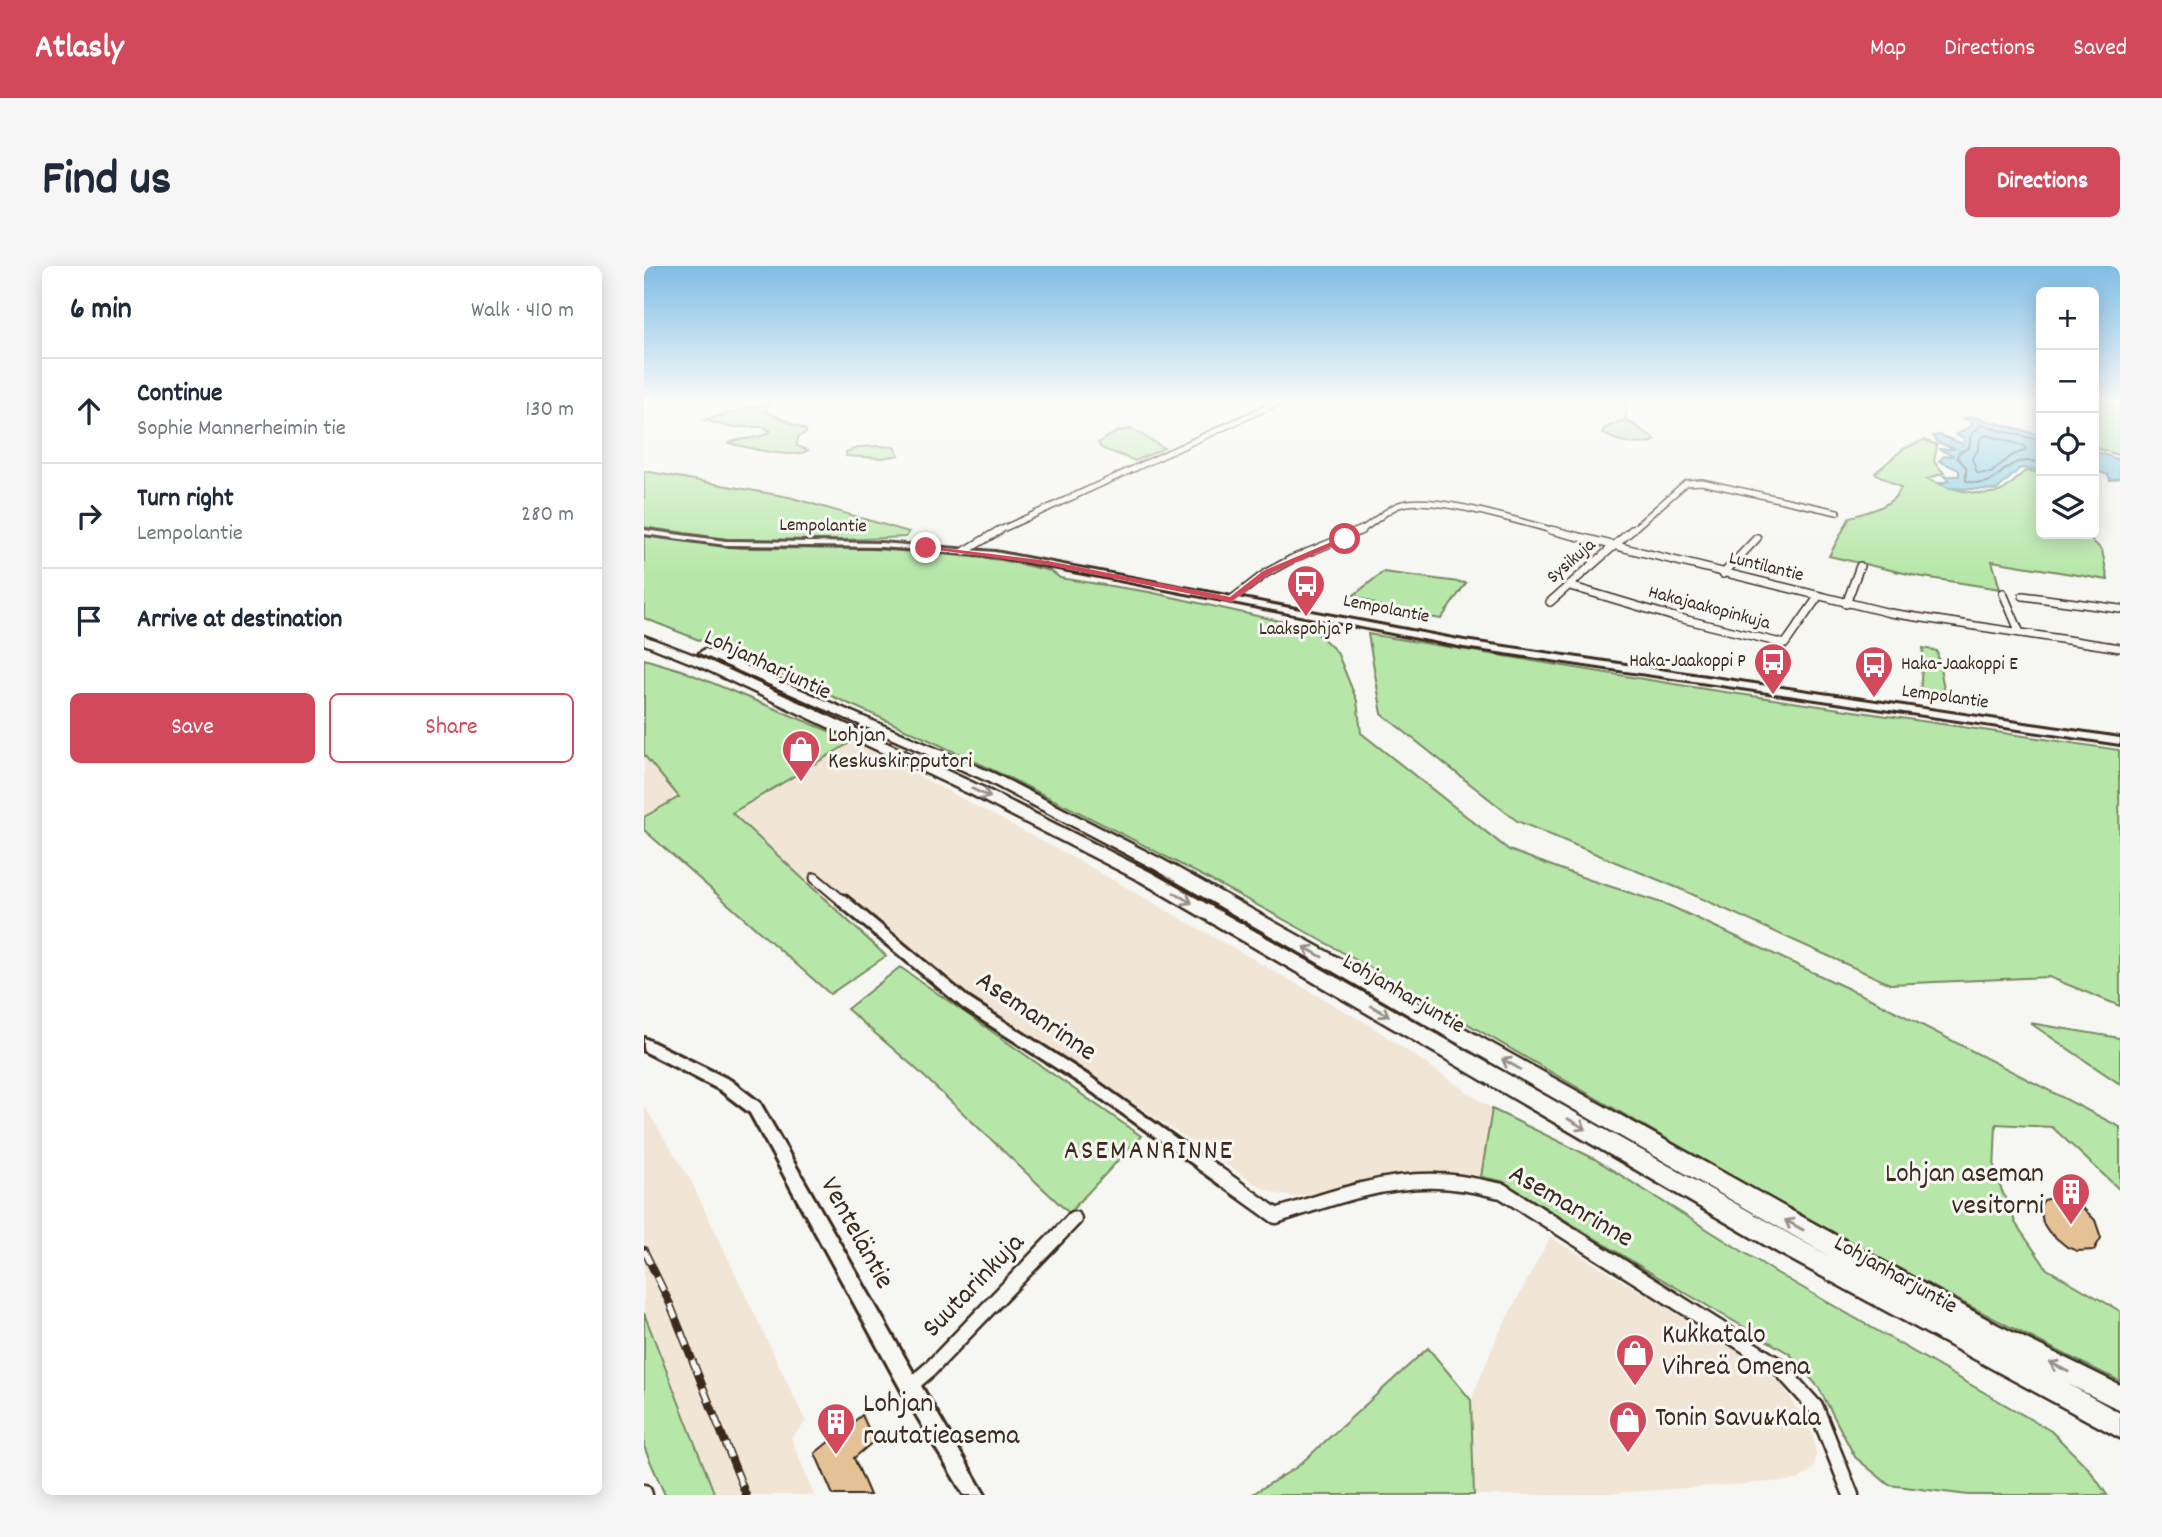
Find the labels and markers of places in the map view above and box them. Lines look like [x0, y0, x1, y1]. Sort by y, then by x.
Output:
bus stop icon: Laakspohja P [1285, 563, 1327, 618]
place label: Laakspohja P [1259, 617, 1353, 644]
bus stop icon: Haka-Jaakoppi P [1752, 641, 1794, 696]
bus stop icon: Haka-Jaakoppi E [1853, 644, 1895, 699]
place label: Haka-Jaakoppi P [1629, 649, 1746, 676]
place label: Haka-Jaakoppi E [1901, 652, 2018, 679]
place label: Lohjan Keskuskirpputori [828, 720, 972, 779]
shop icon: Lohjan Keskuskirpputori [780, 728, 822, 783]
place label: Lohjan aseman vesitorni [1885, 1156, 2044, 1228]
building icon: Lohjan aseman vesitorni [2050, 1171, 2092, 1226]
place label: Kukkatalo Vihreä Omena [1662, 1317, 1811, 1389]
shop icon: Kukkatalo Vihreä Omena [1614, 1332, 1656, 1387]
place label: Lohjan rautatieasema [863, 1386, 1020, 1458]
shop icon: Tonin Savu&Kala [1607, 1399, 1649, 1454]
place label: Tonin Savu&Kala [1655, 1400, 1822, 1440]
building icon: Lohjan rautatieasema [815, 1401, 857, 1456]

